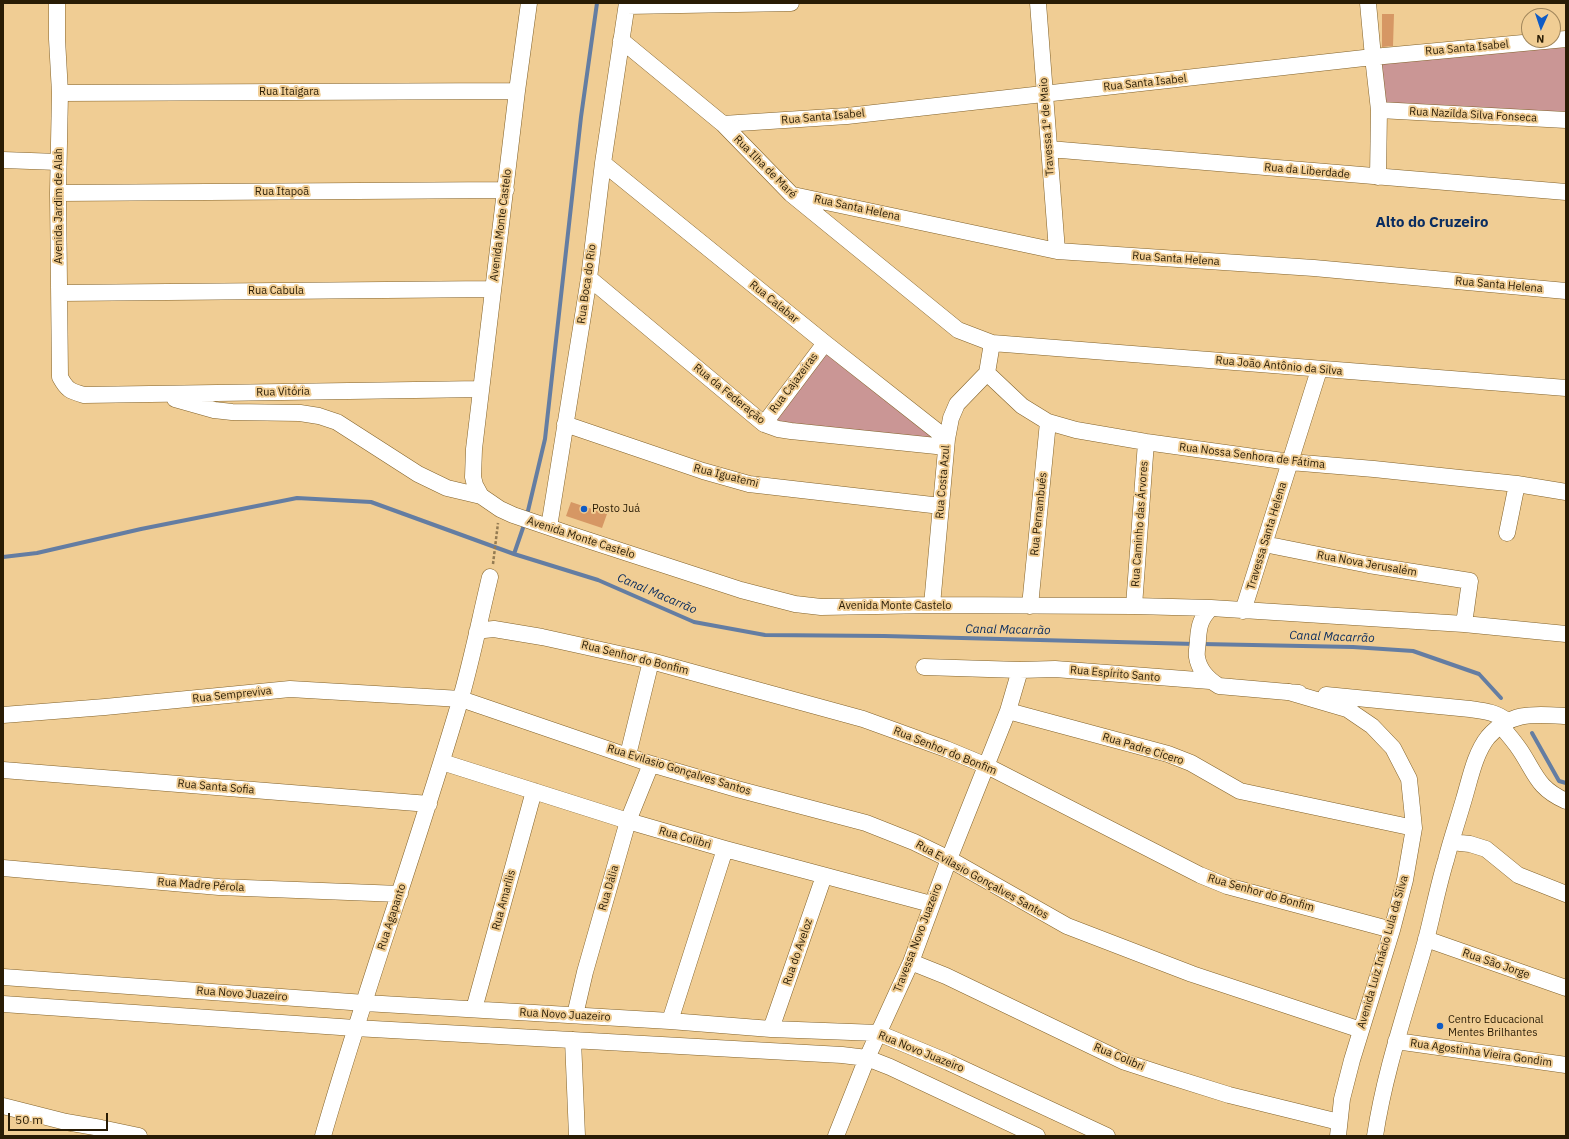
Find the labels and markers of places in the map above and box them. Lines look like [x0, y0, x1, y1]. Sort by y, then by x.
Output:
place label: Posto Juá [592, 502, 640, 516]
marker: Posto Juá [579, 504, 589, 514]
place label: Centro Educacional Mentes Brilhantes [1448, 1013, 1544, 1039]
marker: Centro Educacional Mentes Brilhantes [1435, 1021, 1445, 1031]

